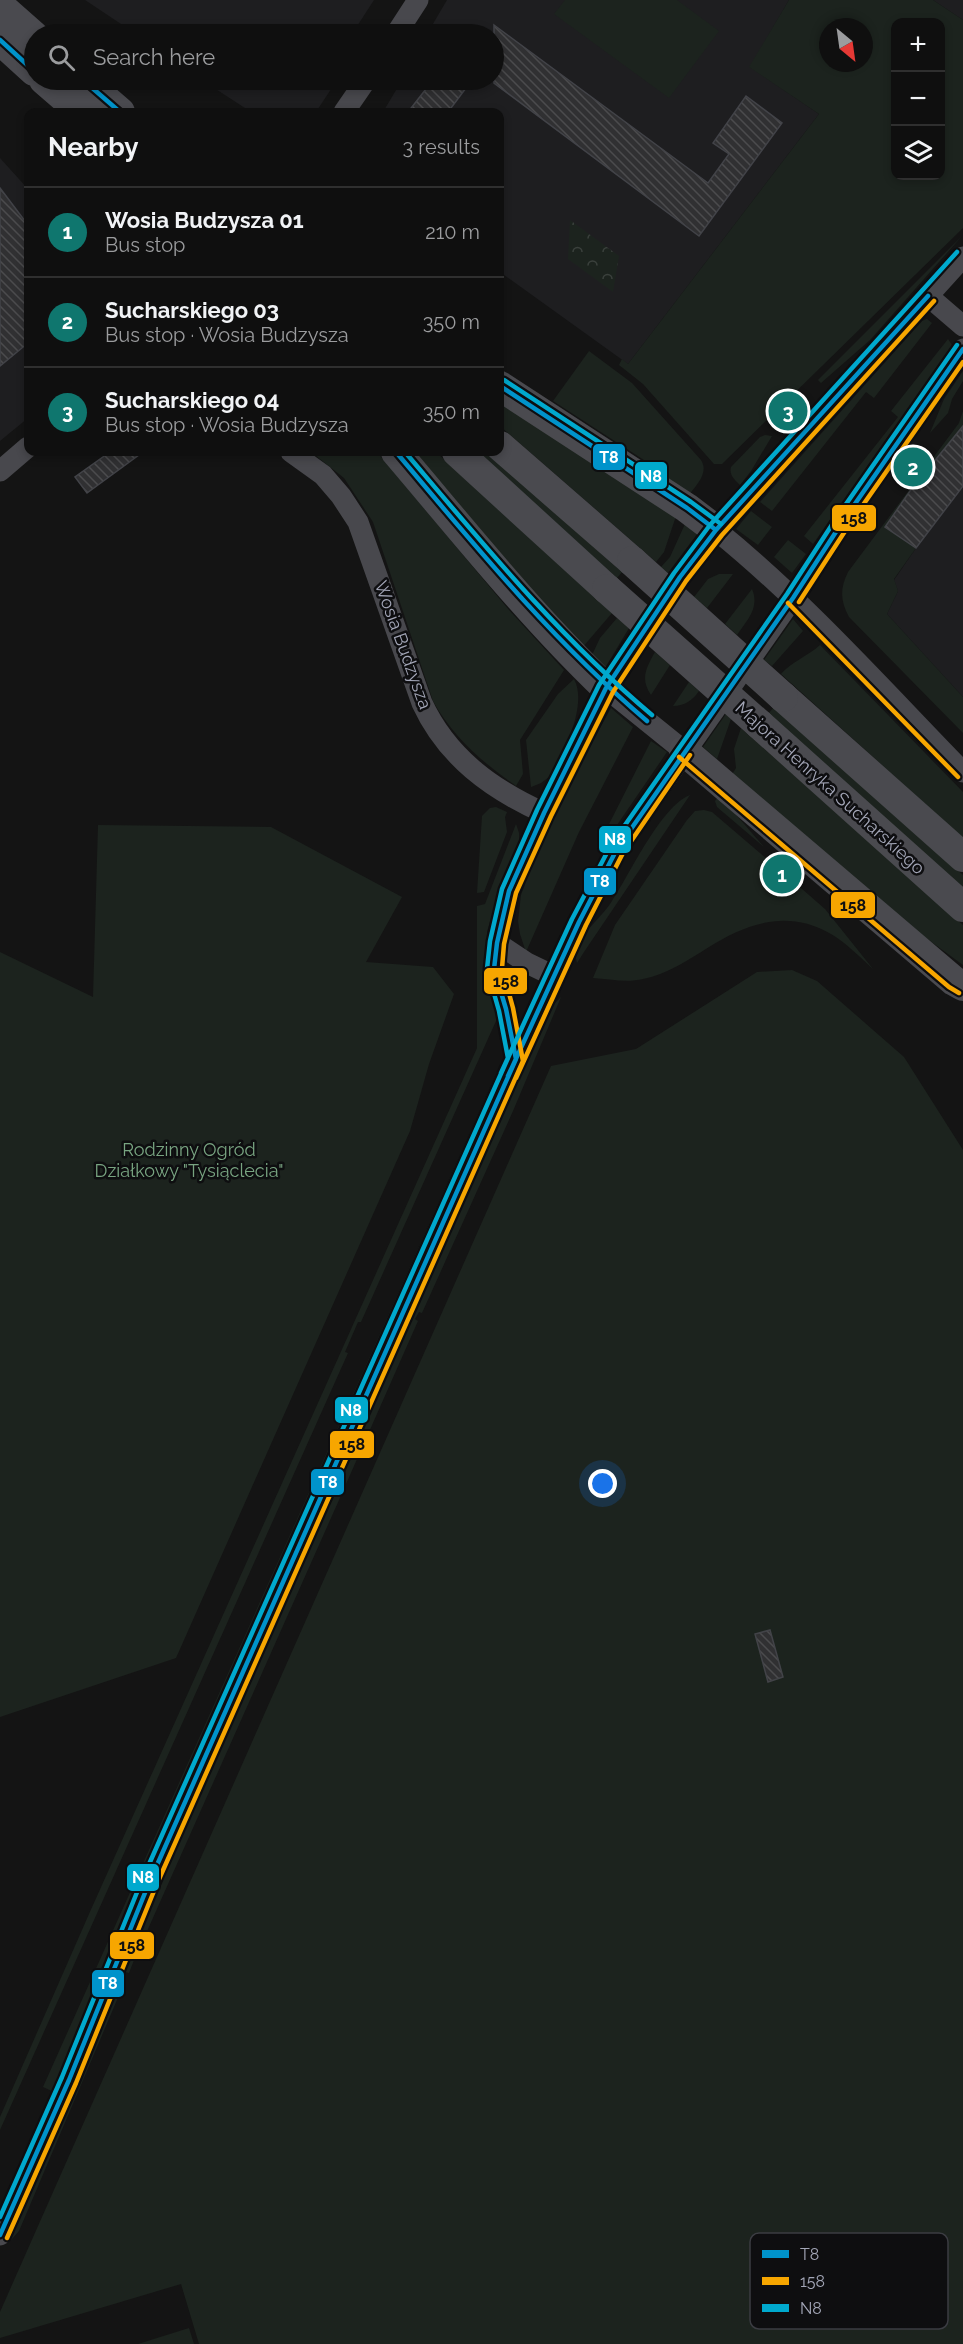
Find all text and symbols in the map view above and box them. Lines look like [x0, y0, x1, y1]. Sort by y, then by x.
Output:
north arrow [819, 18, 873, 72]
map controls [891, 18, 945, 180]
button: + [891, 18, 945, 72]
search box [24, 24, 504, 90]
icon: search [45, 41, 78, 74]
text: Search here [93, 44, 215, 70]
button: − [891, 72, 945, 126]
button: layers [891, 126, 945, 180]
text: Nearby [48, 132, 138, 162]
text: 3 results [402, 135, 480, 159]
text: Wosia Budzysza 01 [105, 207, 304, 233]
text: 1 [63, 220, 72, 244]
text: 210 m [425, 220, 480, 244]
text: Bus stop [105, 233, 185, 257]
text: Sucharskiego 03 [105, 297, 279, 323]
text: 2 [62, 310, 73, 334]
text: 350 m [423, 310, 480, 334]
text: Bus stop · Wosia Budzysza [105, 323, 349, 347]
text: Sucharskiego 04 [105, 387, 279, 413]
pin: 3 [768, 388, 808, 434]
text: 3 [62, 400, 73, 424]
text: 350 m [423, 400, 480, 424]
text: Bus stop · Wosia Budzysza [105, 413, 349, 437]
line badge: T8 [592, 443, 626, 471]
pin: 2 [894, 444, 932, 490]
text: T8 [599, 448, 619, 467]
line badge: N8 [634, 461, 668, 490]
text: N8 [640, 467, 662, 486]
line badge: 158 [831, 504, 877, 532]
text: 158 [841, 509, 867, 528]
street label: Wosia Budzysza [371, 578, 436, 712]
street label: Majora Henryka Sucharskiego [731, 697, 930, 879]
line badge: N8 [598, 825, 632, 854]
text: N8 [604, 830, 626, 849]
pin: 1 [762, 852, 802, 896]
line badge: T8 [583, 867, 617, 896]
text: T8 [590, 872, 610, 891]
line badge: 158 [830, 891, 876, 919]
text: 158 [840, 896, 866, 915]
line badge: 158 [483, 967, 528, 995]
text: 158 [493, 972, 519, 991]
park label: Rodzinny Ogród Działkowy "Tysiąclecia" [95, 1139, 283, 1181]
line badge: N8 [334, 1396, 369, 1424]
text: N8 [340, 1401, 362, 1420]
line badge: 158 [329, 1430, 375, 1459]
text: 158 [339, 1435, 365, 1454]
line badge: T8 [310, 1468, 345, 1496]
your location [588, 1469, 617, 1498]
text: T8 [318, 1473, 338, 1492]
line badge: N8 [126, 1863, 160, 1892]
text: N8 [132, 1868, 154, 1887]
line badge: 158 [109, 1931, 155, 1960]
text: 158 [119, 1936, 145, 1955]
line badge: T8 [91, 1969, 125, 1998]
text: T8 [98, 1974, 118, 1993]
legend [750, 2233, 948, 2329]
text: T8 [800, 2245, 819, 2264]
text: 158 [800, 2272, 825, 2291]
text: N8 [800, 2299, 822, 2318]

